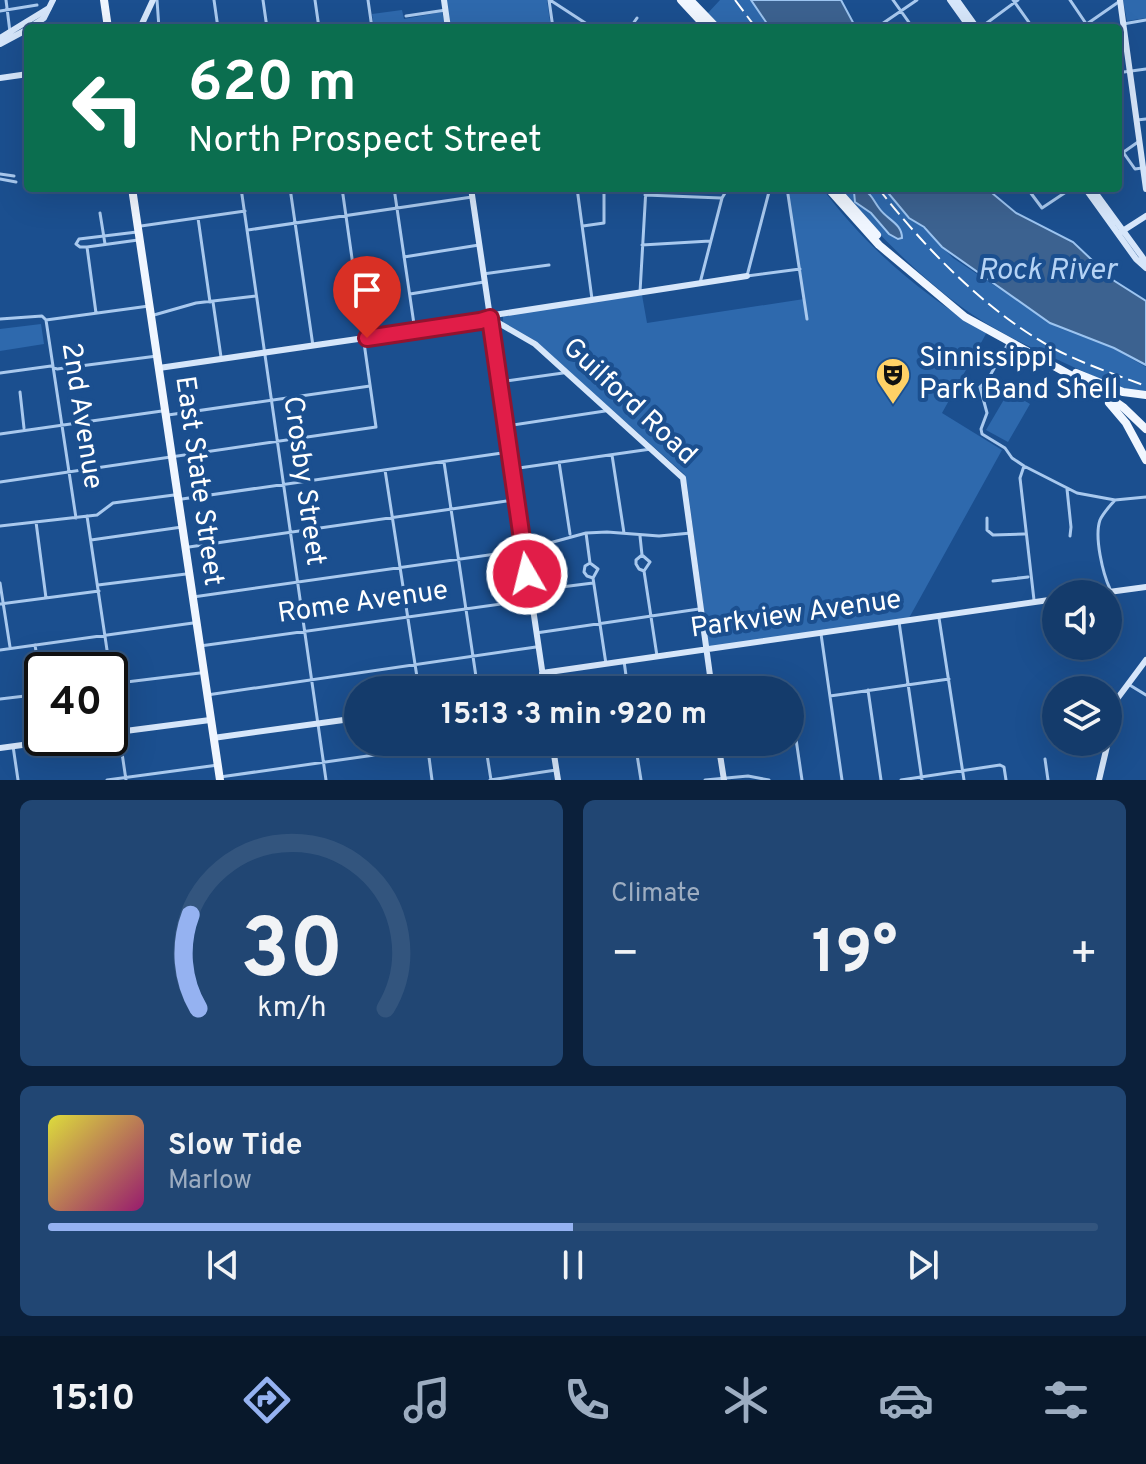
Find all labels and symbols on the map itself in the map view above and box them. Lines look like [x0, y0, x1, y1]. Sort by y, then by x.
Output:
water label: Rock River [978, 253, 1119, 290]
pin [333, 256, 401, 338]
street label: Guilford Road [554, 331, 704, 473]
street label: 2nd Avenue [52, 340, 110, 492]
place label: Sinnissippi Park Band Shell [919, 341, 1118, 409]
theatre icon: Sinnissippi Park Band Shell [874, 356, 912, 406]
street label: East State Street [165, 374, 231, 588]
street label: Crosby Street [273, 394, 333, 568]
position arrow [485, 532, 569, 616]
street label: Rome Avenue [275, 573, 451, 633]
street label: Parkview Avenue [688, 582, 904, 648]
speed limit sign: 40 [24, 652, 128, 756]

